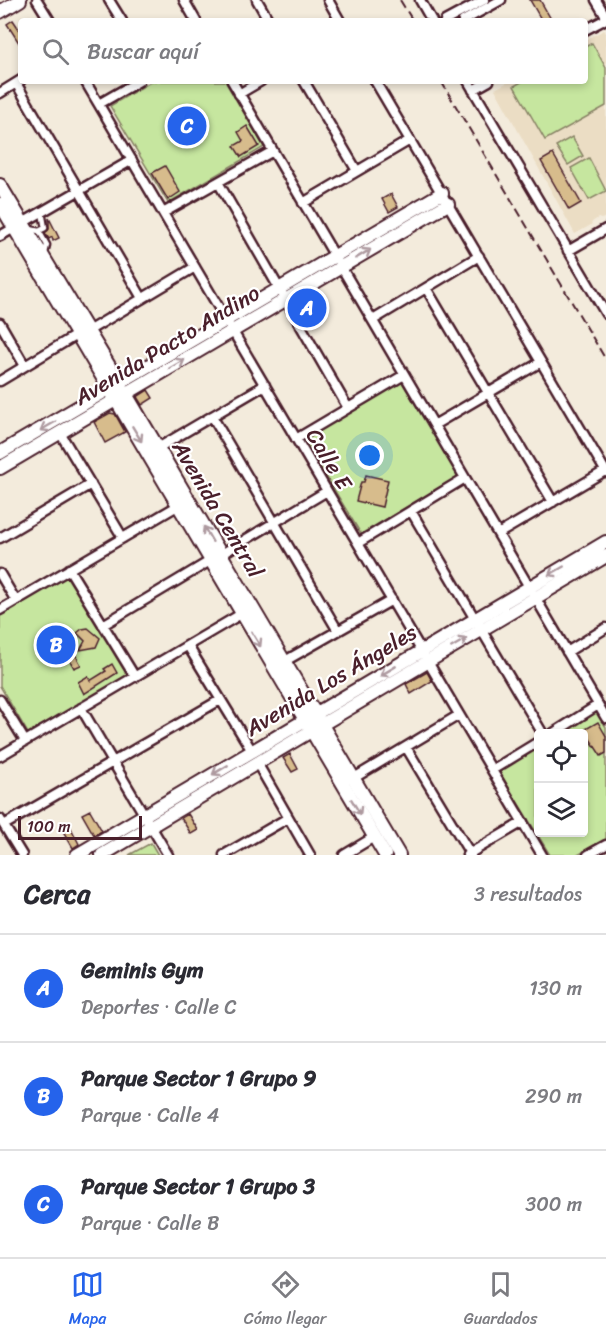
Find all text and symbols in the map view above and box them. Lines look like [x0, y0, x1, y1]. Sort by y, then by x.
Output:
search box [18, 18, 588, 84]
text: Buscar aquí [87, 32, 199, 71]
icon: search [39, 35, 72, 68]
pin: C [168, 104, 207, 148]
one-way arrow [354, 248, 371, 260]
street label: Avenida Pacto Andino [66, 274, 268, 417]
pin: A [288, 286, 326, 330]
one-way arrow [168, 358, 185, 370]
one-way arrow [40, 420, 57, 432]
street label: Calle E [295, 420, 364, 499]
one-way arrow [132, 425, 144, 442]
street label: Avenida Central [161, 432, 275, 586]
your location [355, 441, 384, 470]
one-way arrow [202, 526, 214, 543]
one-way arrow [547, 566, 564, 578]
street label: Avenida Los Ángeles [236, 613, 425, 747]
pin: B [36, 622, 76, 668]
one-way arrow [251, 630, 263, 647]
one-way arrow [450, 637, 467, 649]
one-way arrow [380, 665, 397, 677]
map controls [534, 729, 588, 837]
button: locate [534, 729, 588, 783]
one-way arrow [212, 765, 229, 777]
button: layers [534, 783, 588, 837]
one-way arrow [351, 798, 363, 815]
text: 100 m [27, 812, 71, 841]
scale bar [18, 813, 142, 840]
text: Cerca [24, 871, 90, 917]
text: 3 resultados [474, 877, 582, 912]
text: Geminis Gym [81, 951, 204, 990]
text: A [37, 971, 50, 1006]
text: 130 m [529, 971, 582, 1006]
text: Deportes · Calle C [81, 990, 237, 1025]
text: Parque Sector 1 Grupo 9 [81, 1059, 317, 1098]
text: B [37, 1079, 50, 1114]
text: 290 m [525, 1079, 582, 1114]
text: Parque · Calle 4 [81, 1098, 219, 1133]
text: Parque Sector 1 Grupo 3 [81, 1167, 315, 1206]
text: C [37, 1187, 50, 1222]
text: 300 m [525, 1187, 582, 1222]
text: Parque · Calle B [81, 1206, 219, 1241]
tab: Mapa [69, 1268, 106, 1333]
tab: Cómo llegar [244, 1268, 326, 1333]
tab: Guardados [464, 1268, 537, 1333]

